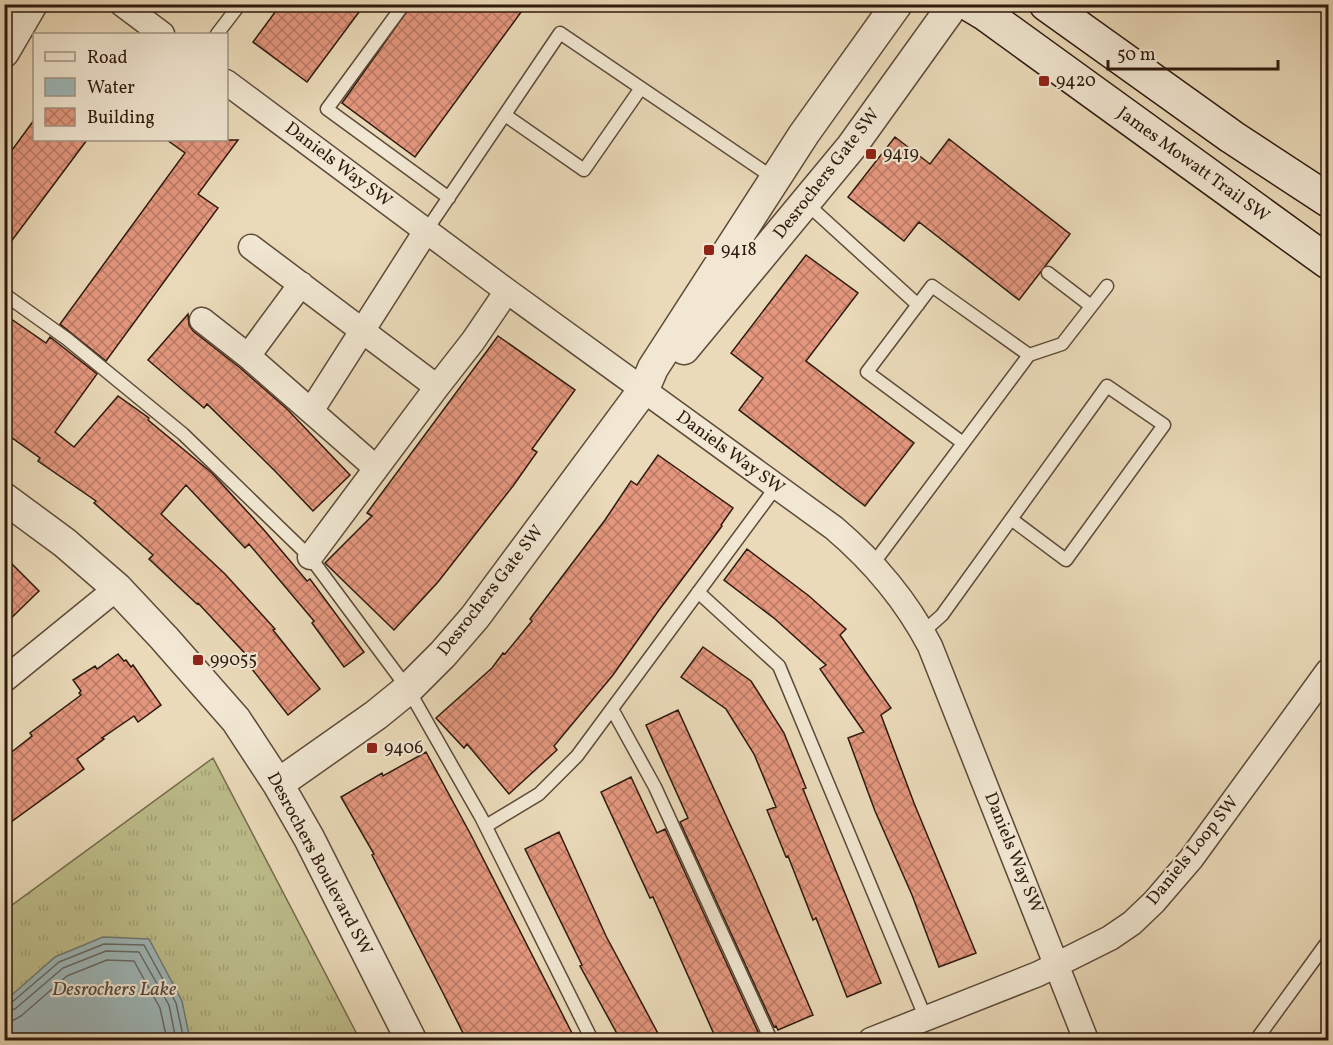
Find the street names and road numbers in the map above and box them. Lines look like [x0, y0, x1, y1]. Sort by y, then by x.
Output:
street label: James Mowatt Trail SW [1112, 101, 1274, 229]
street label: Desrochers Gate SW [768, 103, 886, 245]
street label: Daniels Way SW [279, 116, 397, 214]
street label: Daniels Way SW [671, 405, 789, 501]
street label: Desrochers Gate SW [432, 520, 550, 662]
street label: Desrochers Boulevard SW [260, 768, 378, 960]
street label: Daniels Way SW [977, 789, 1049, 917]
street label: Daniels Loop SW [1141, 791, 1245, 911]

